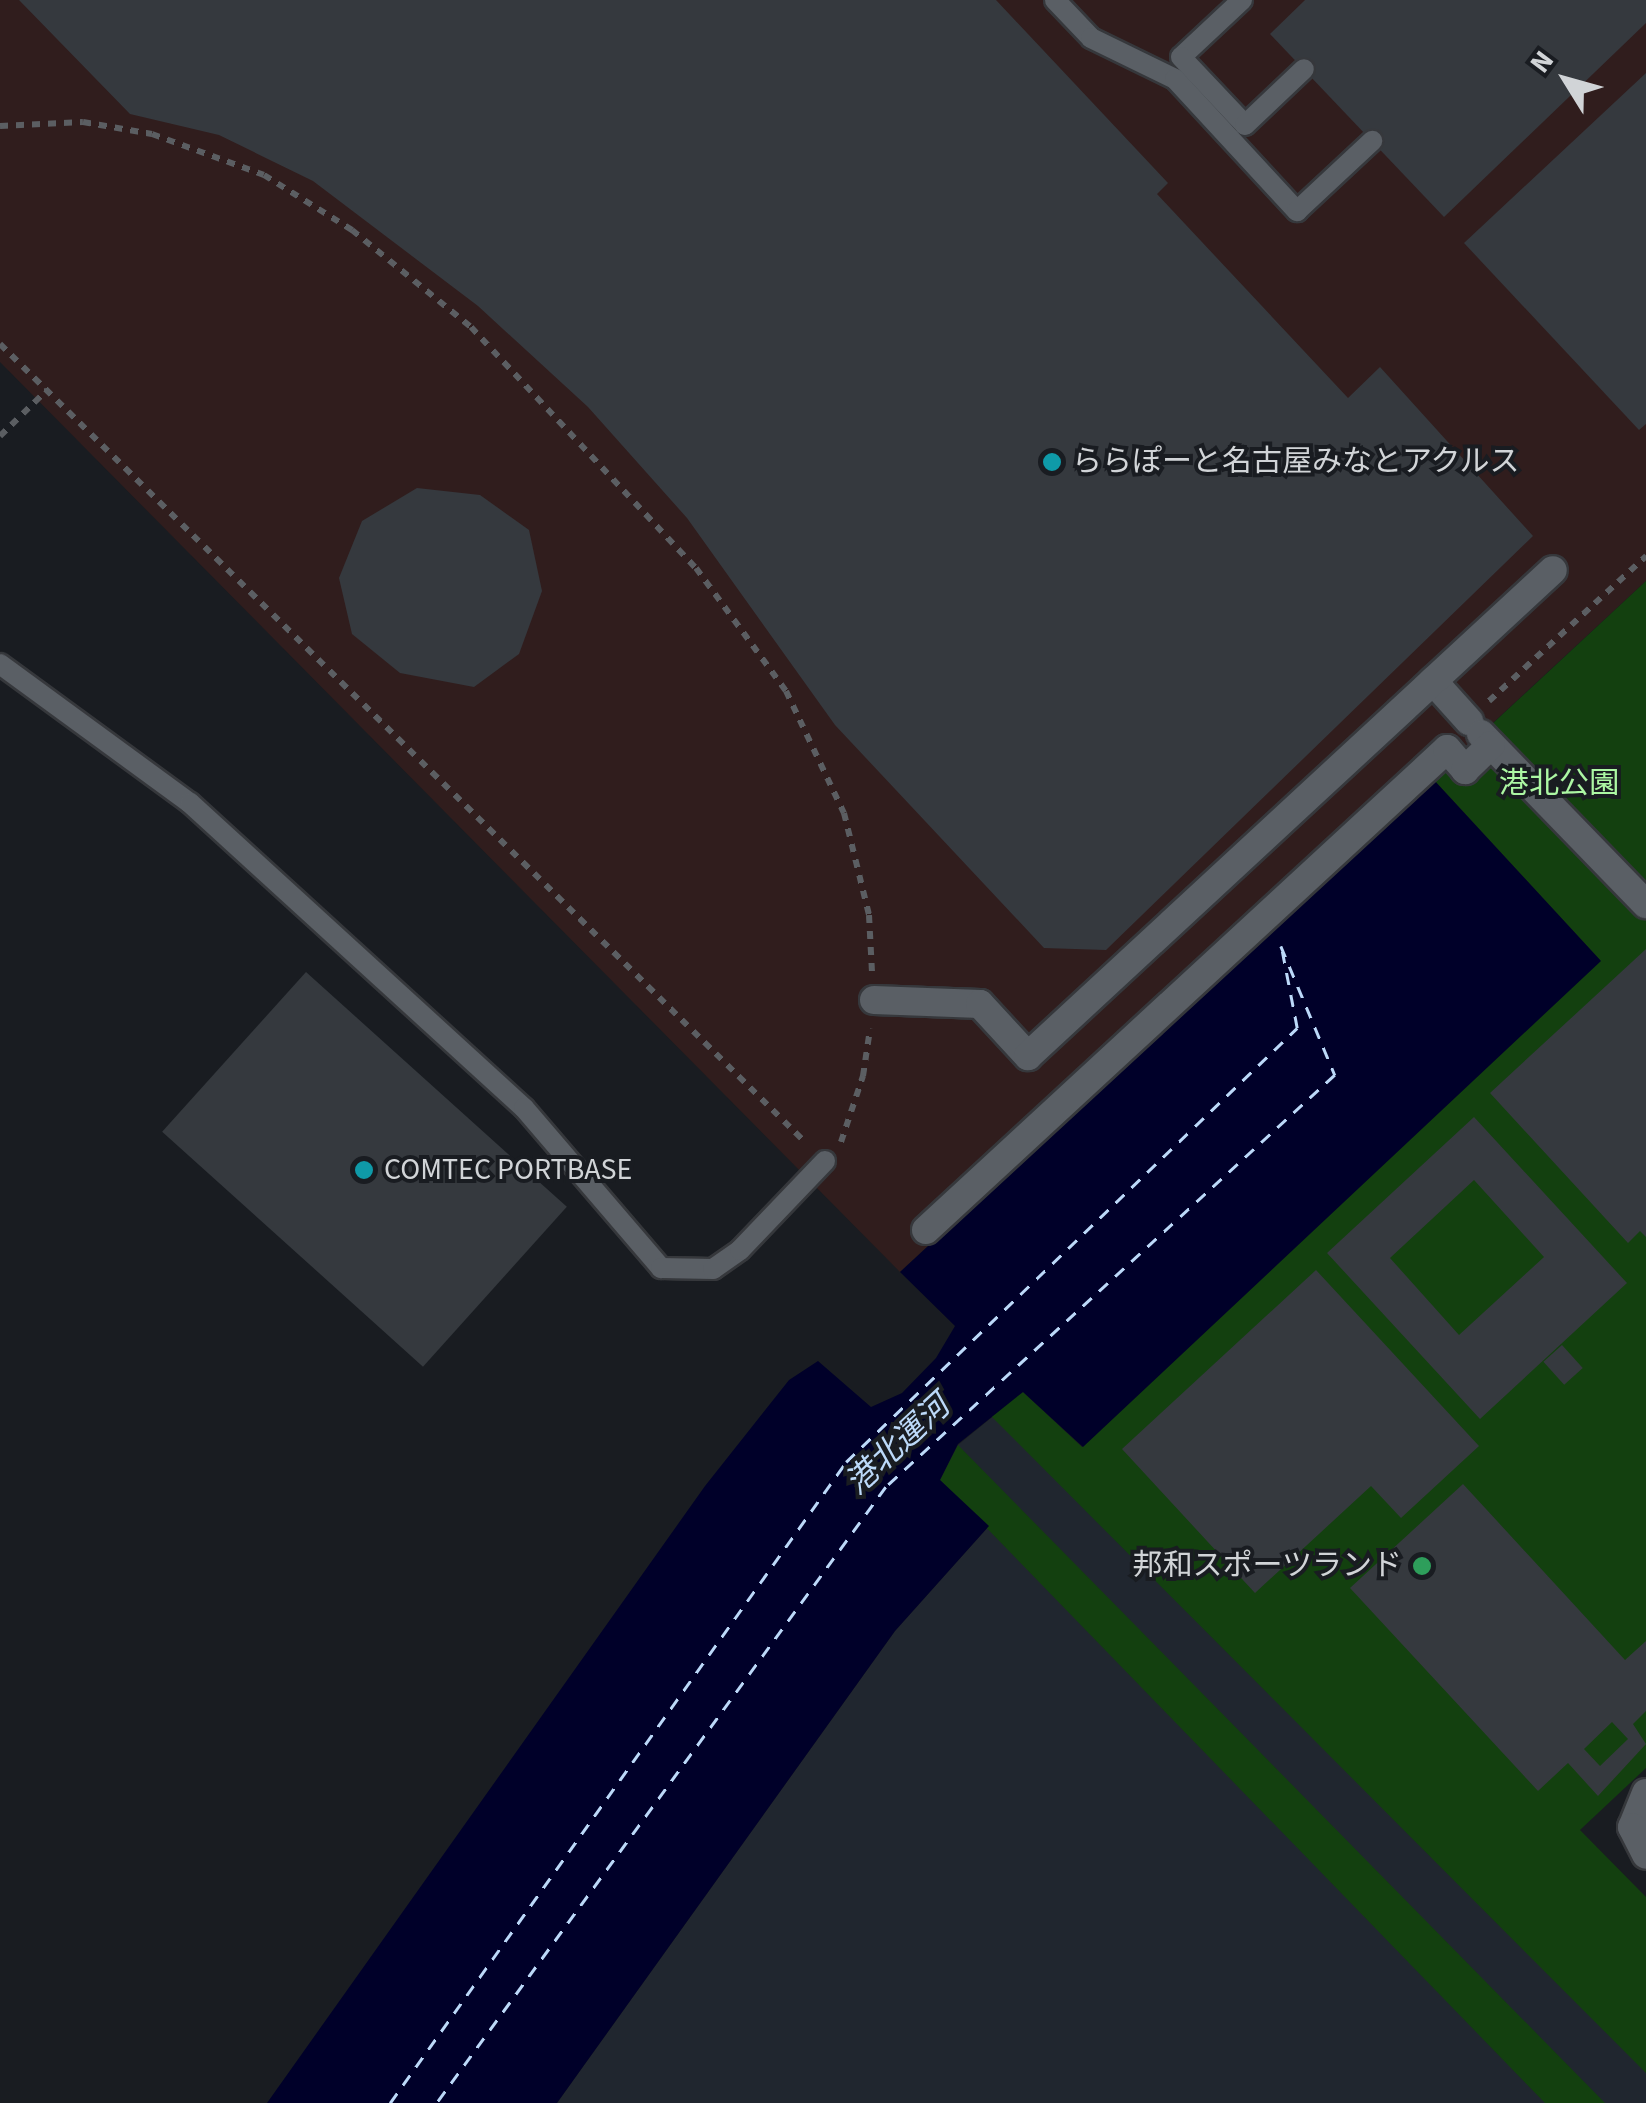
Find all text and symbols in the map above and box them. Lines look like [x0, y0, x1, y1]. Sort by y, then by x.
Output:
north arrow [1516, 30, 1616, 130]
text: N [1520, 42, 1564, 81]
place label: ららぽーと名古屋みなとアクルス [1072, 444, 1522, 480]
marker: ららぽーと名古屋みなとアクルス [1041, 451, 1063, 473]
park label: 港北公園 [1499, 766, 1619, 802]
place label: COMTEC PORTBASE [384, 1152, 632, 1188]
marker: COMTEC PORTBASE [353, 1159, 375, 1181]
water label: 港北運河 [838, 1387, 958, 1503]
place label: 邦和スポーツランド [1132, 1548, 1402, 1584]
marker: 邦和スポーツランド [1411, 1555, 1433, 1577]

